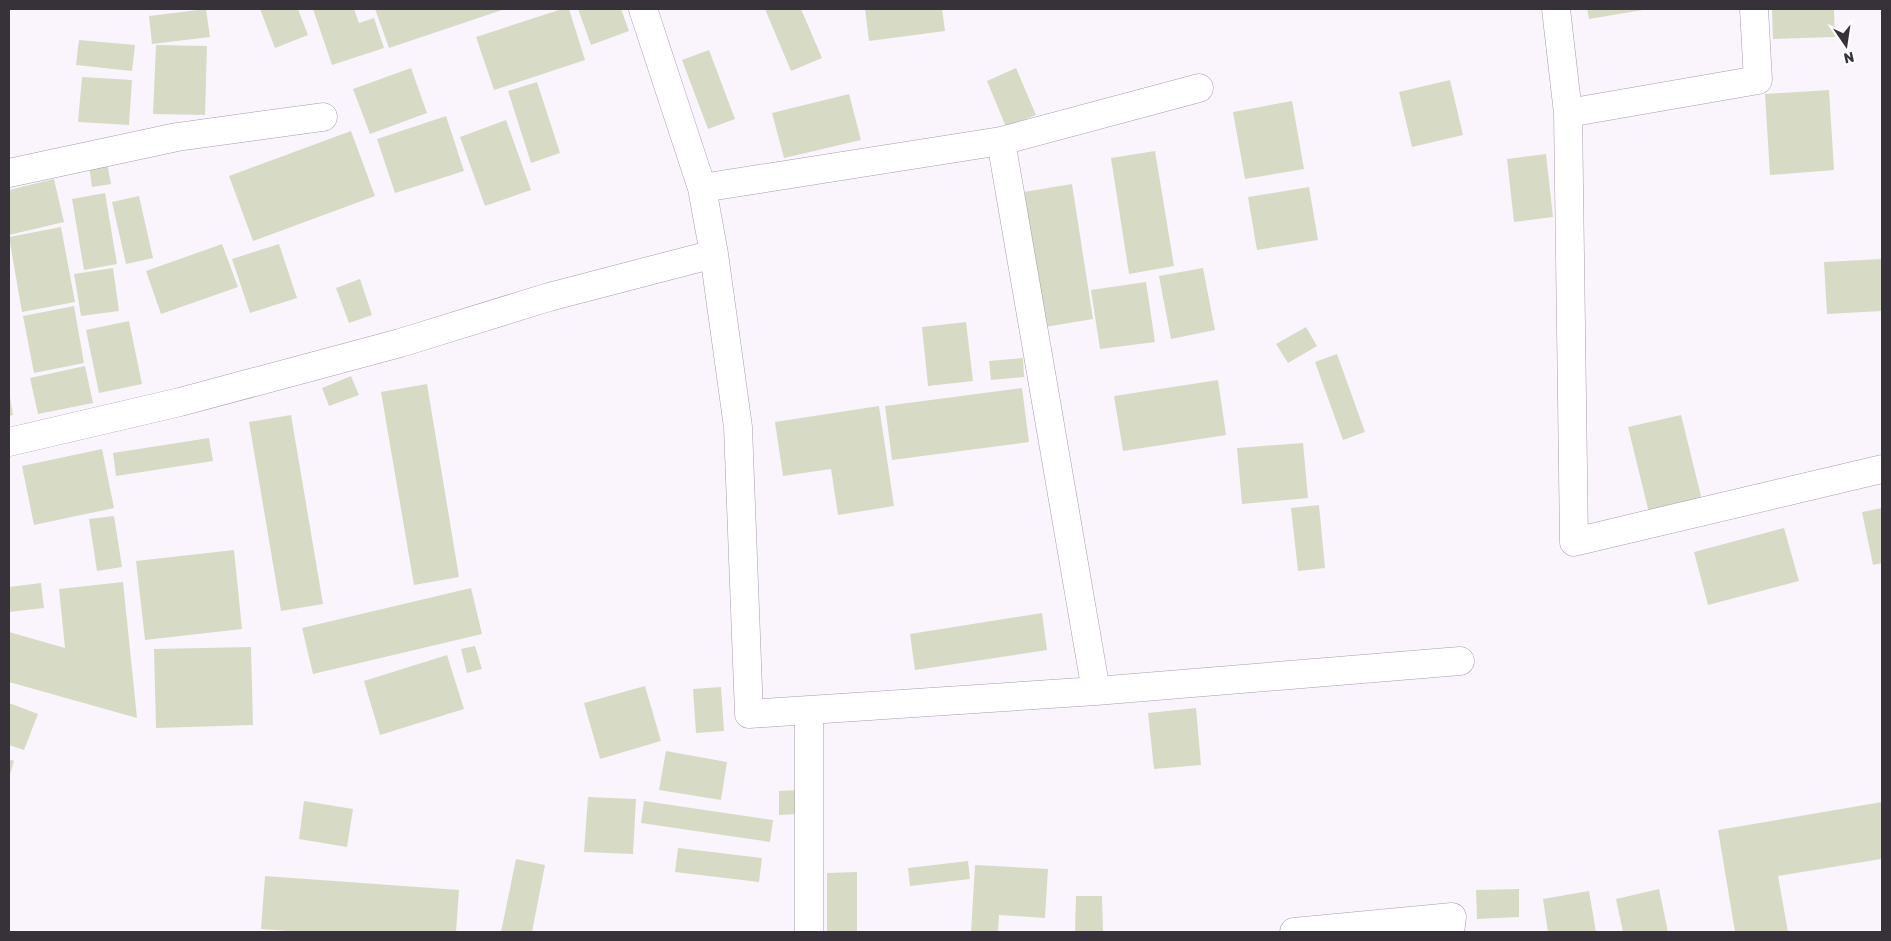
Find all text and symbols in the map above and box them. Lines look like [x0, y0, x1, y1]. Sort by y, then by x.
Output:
north arrow [1821, 20, 1871, 70]
text: N [1842, 48, 1856, 67]

